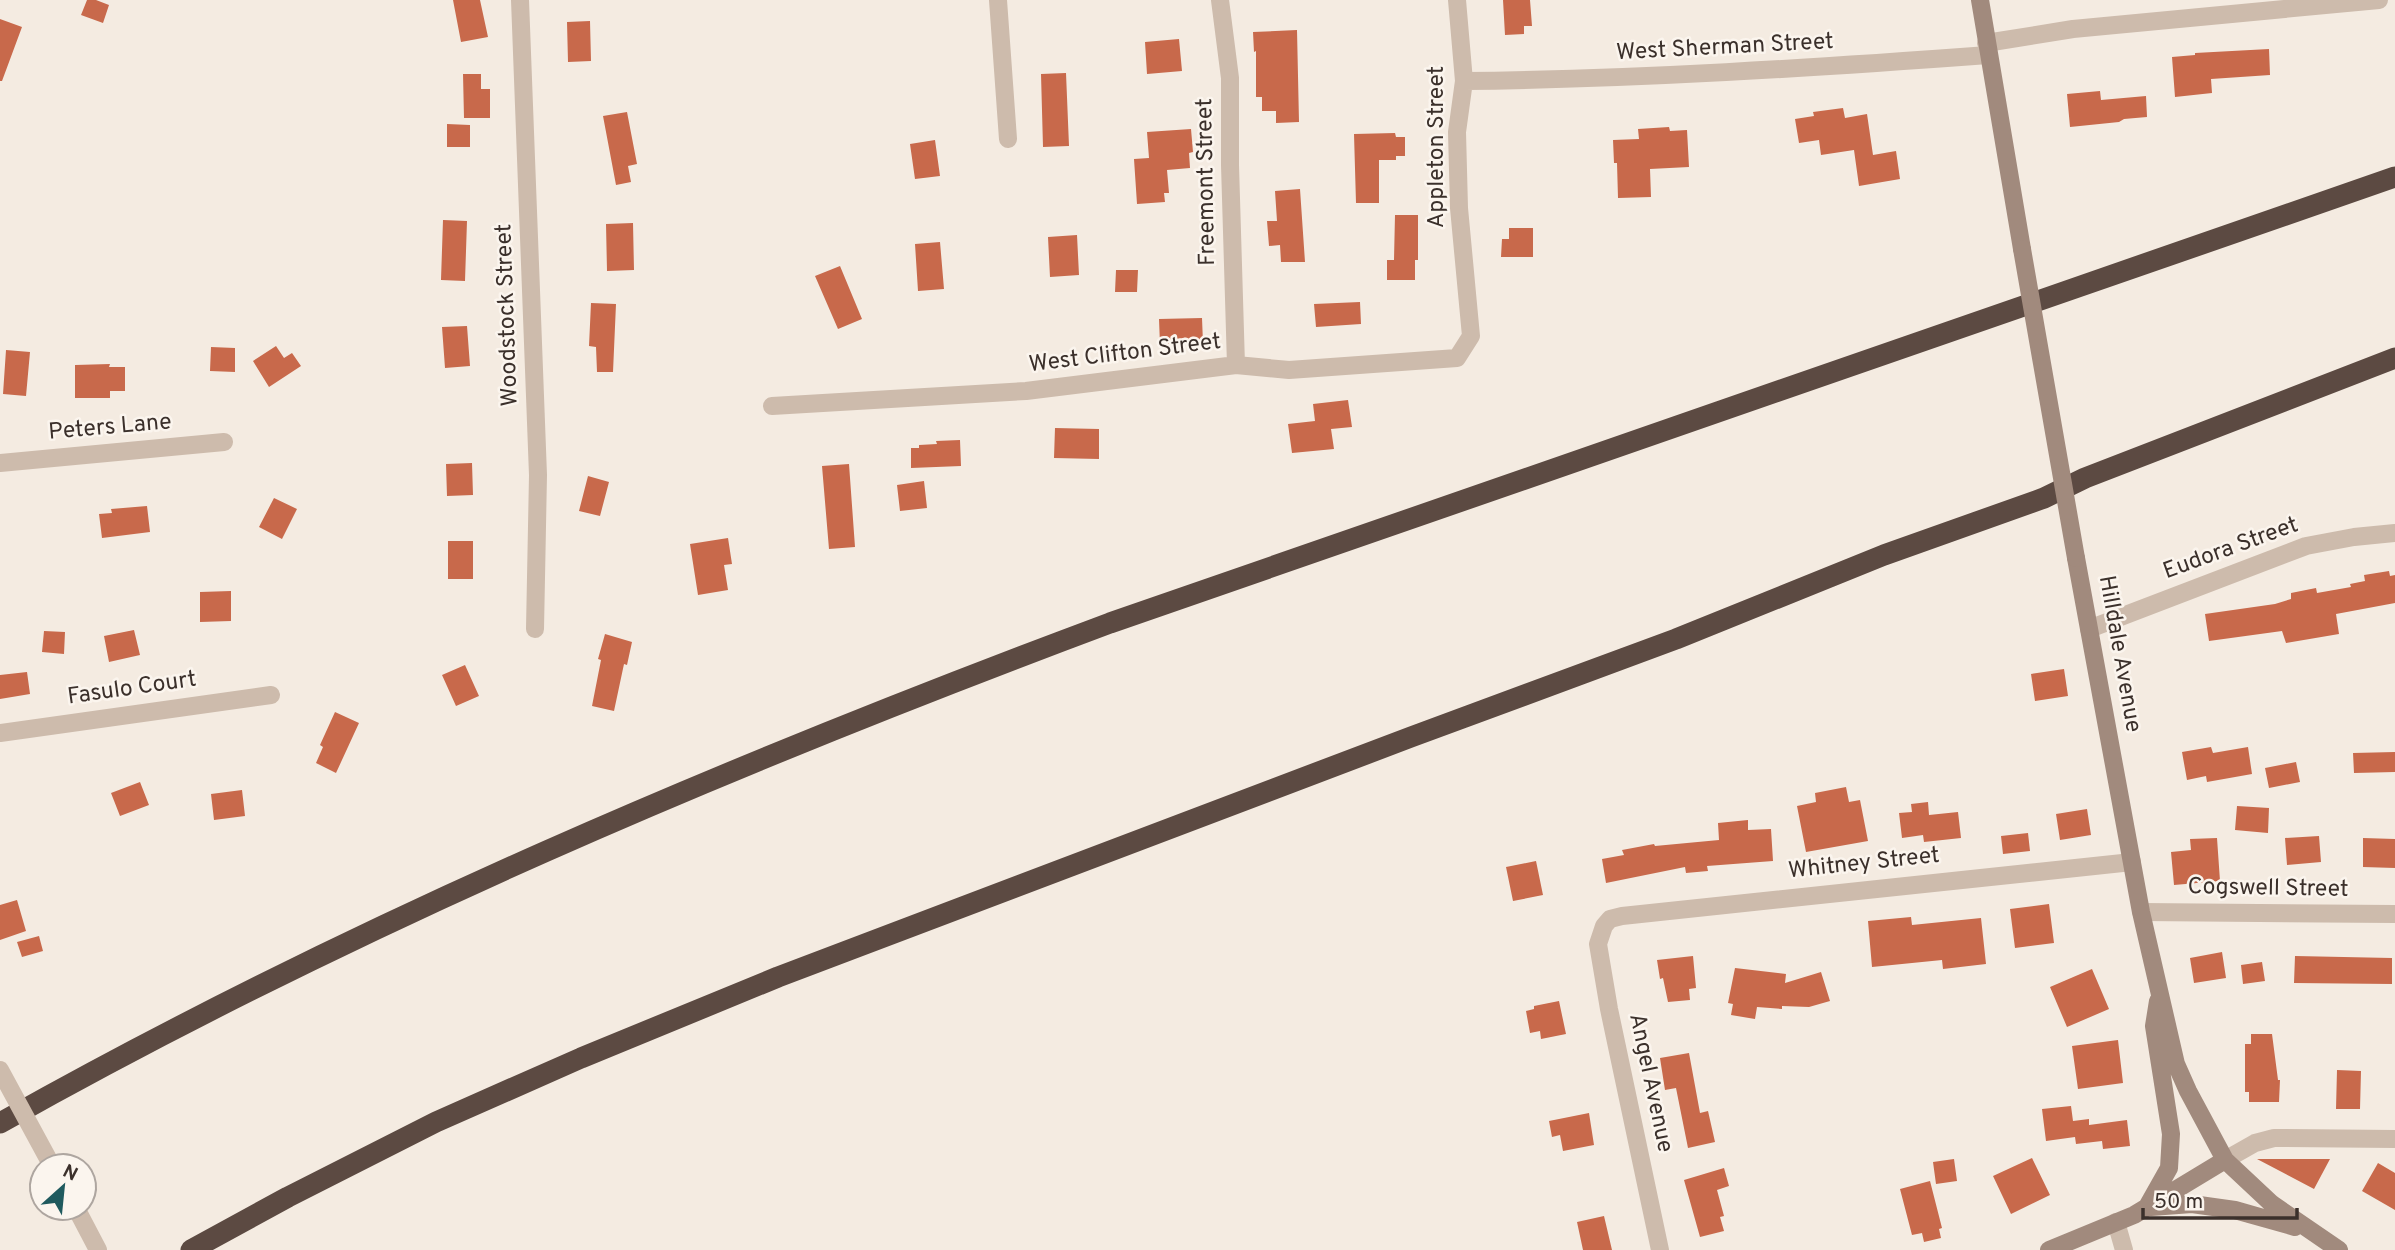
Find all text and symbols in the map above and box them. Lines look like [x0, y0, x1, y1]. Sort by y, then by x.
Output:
street label: West Sherman Street [1615, 28, 1835, 68]
street label: Appleton Street [1423, 66, 1452, 228]
street label: Freemont Street [1191, 98, 1223, 266]
street label: Woodstock Street [490, 223, 526, 407]
street label: West Clifton Street [1027, 328, 1223, 380]
street label: Peters Lane [47, 408, 173, 448]
street label: Eudora Street [2160, 511, 2302, 587]
street label: Hilldale Avenue [2091, 573, 2147, 735]
street label: Fasulo Court [66, 666, 198, 712]
street label: Whitney Street [1787, 842, 1941, 886]
street label: Cogswell Street [2187, 873, 2349, 905]
street label: Angel Avenue [1621, 1011, 1679, 1155]
north arrow [28, 1152, 98, 1222]
text: N [58, 1160, 81, 1187]
scale bar [2143, 1176, 2297, 1220]
text: 50 m [2154, 1189, 2203, 1216]

